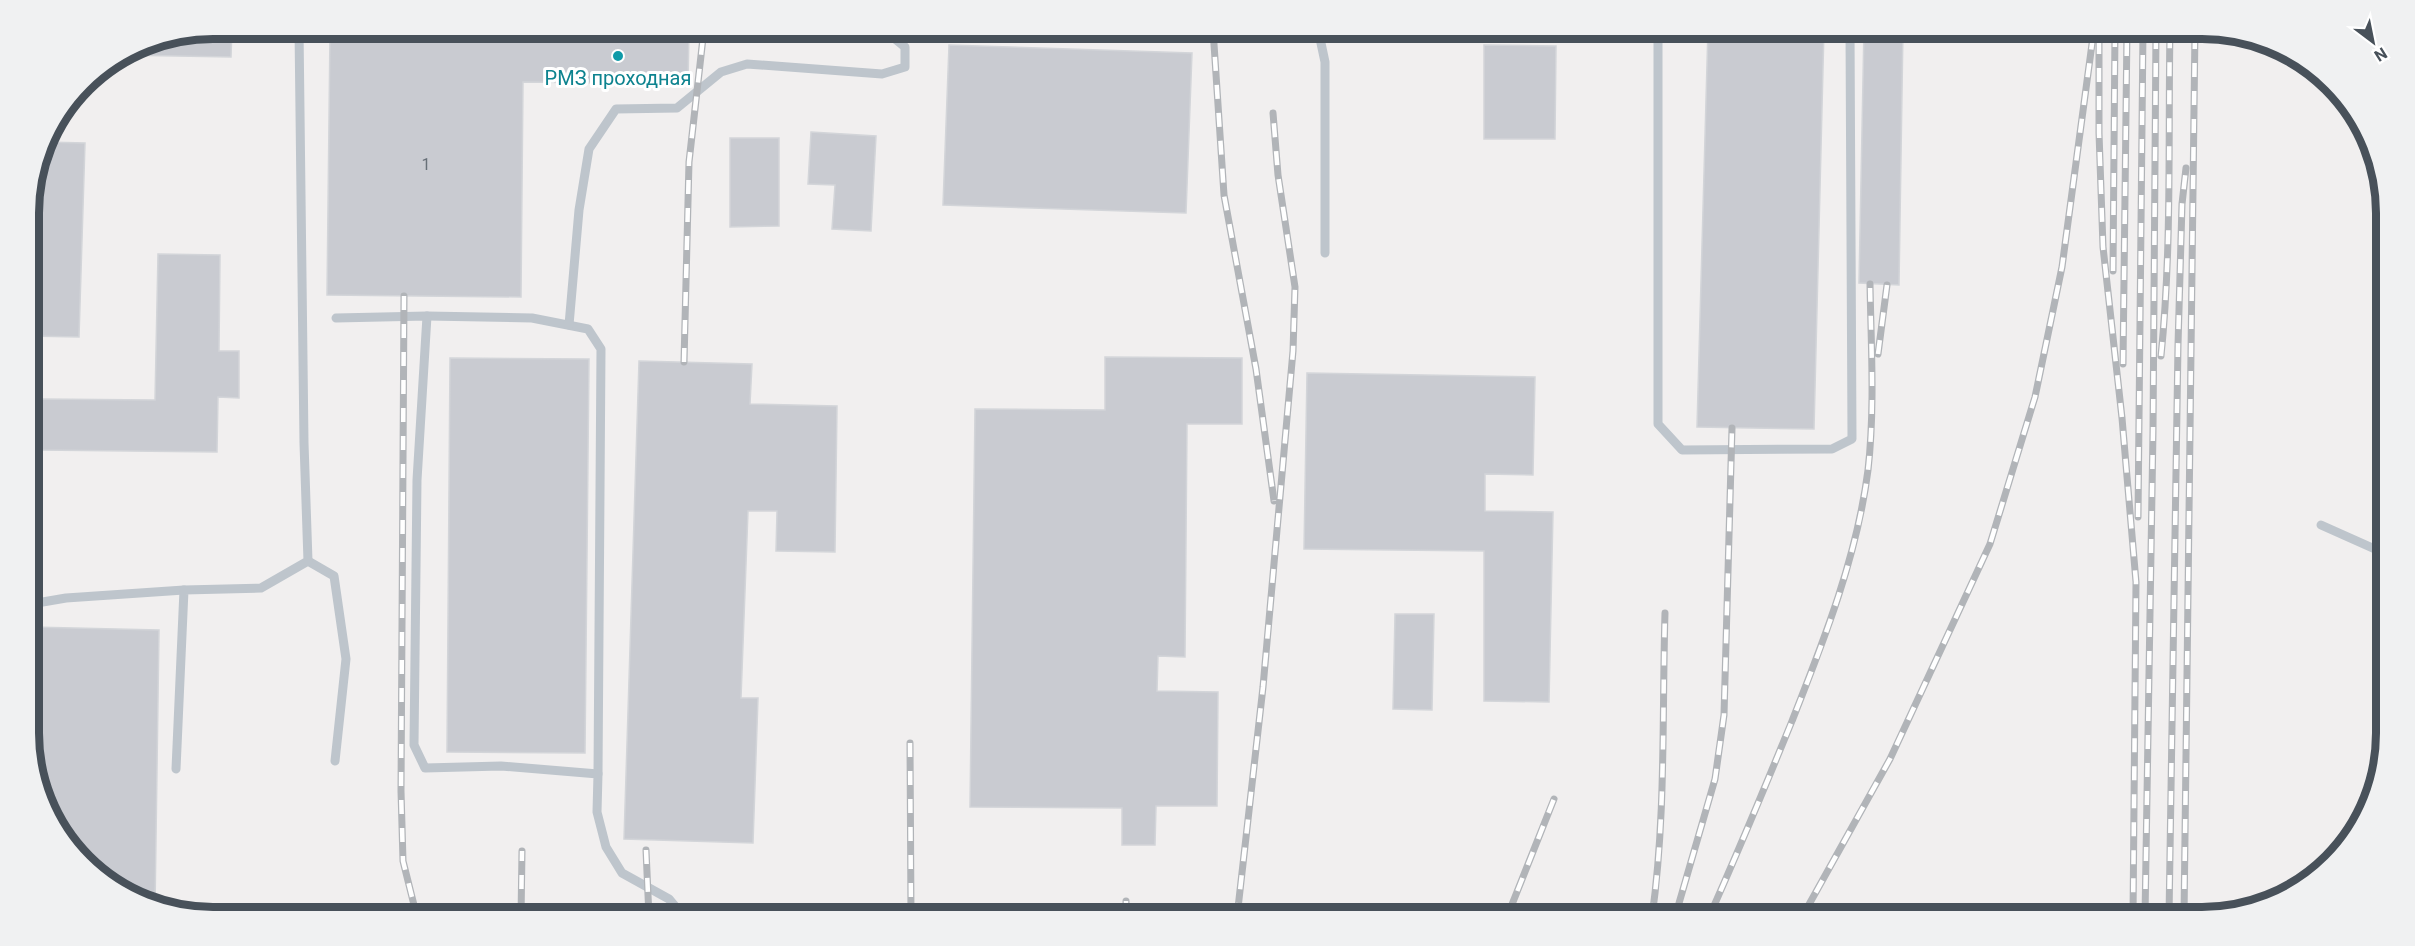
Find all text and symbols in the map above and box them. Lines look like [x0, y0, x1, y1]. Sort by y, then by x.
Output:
north arrow [2343, 12, 2403, 72]
text: N [2371, 43, 2391, 65]
marker: РМЗ проходная [611, 49, 625, 63]
place label: РМЗ проходная [545, 66, 691, 90]
house number: 1 [422, 155, 431, 174]

